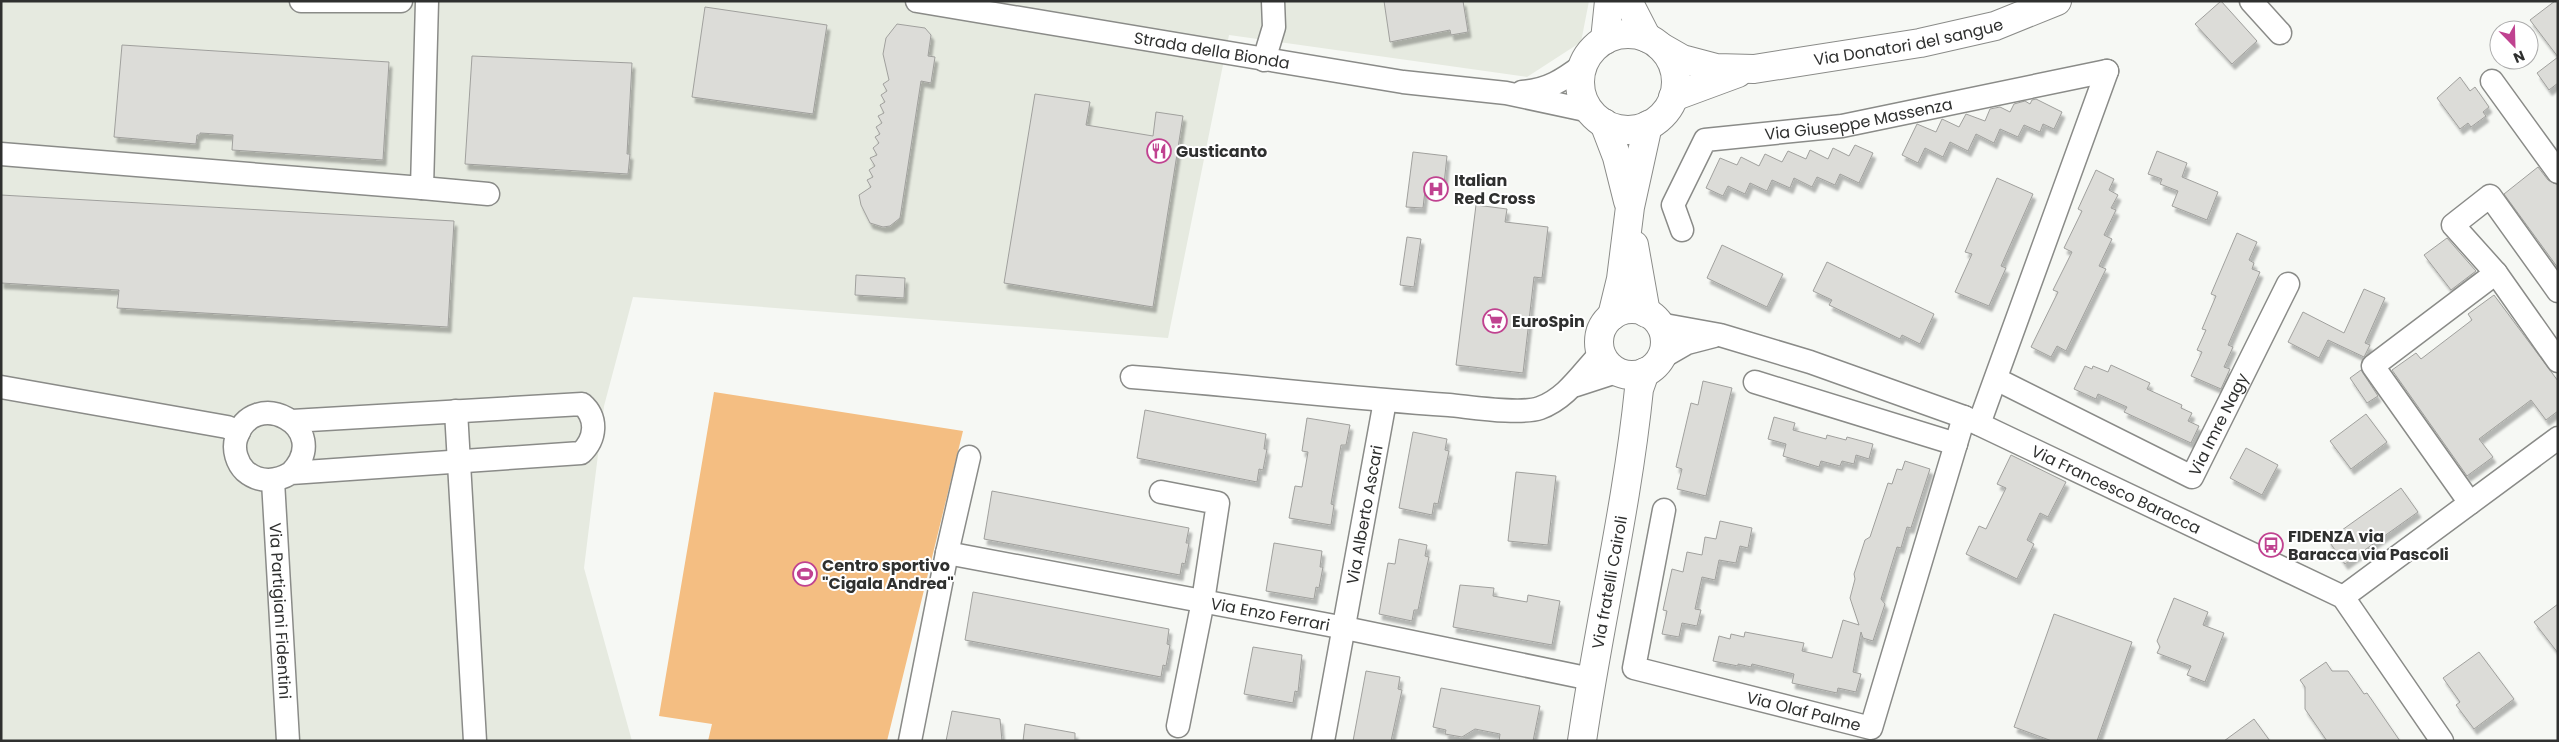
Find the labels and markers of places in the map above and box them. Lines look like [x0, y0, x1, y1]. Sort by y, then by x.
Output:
restaurant icon: Gusticanto [1146, 138, 1172, 164]
place label: Gusticanto [1176, 140, 1267, 163]
place label: Italian Red Cross [1454, 169, 1536, 210]
hospital icon: Italian Red Cross [1423, 176, 1449, 202]
supermarket icon: EuroSpin [1482, 308, 1508, 334]
place label: EuroSpin [1512, 310, 1585, 333]
place label: FIDENZA via Baracca via Pascoli [2288, 525, 2449, 566]
bus stop icon: FIDENZA via Baracca via Pascoli [2258, 532, 2284, 558]
place label: Centro sportivo "Cigala Andrea" [822, 554, 954, 595]
sports icon: Centro sportivo "Cigala Andrea" [792, 561, 818, 587]

